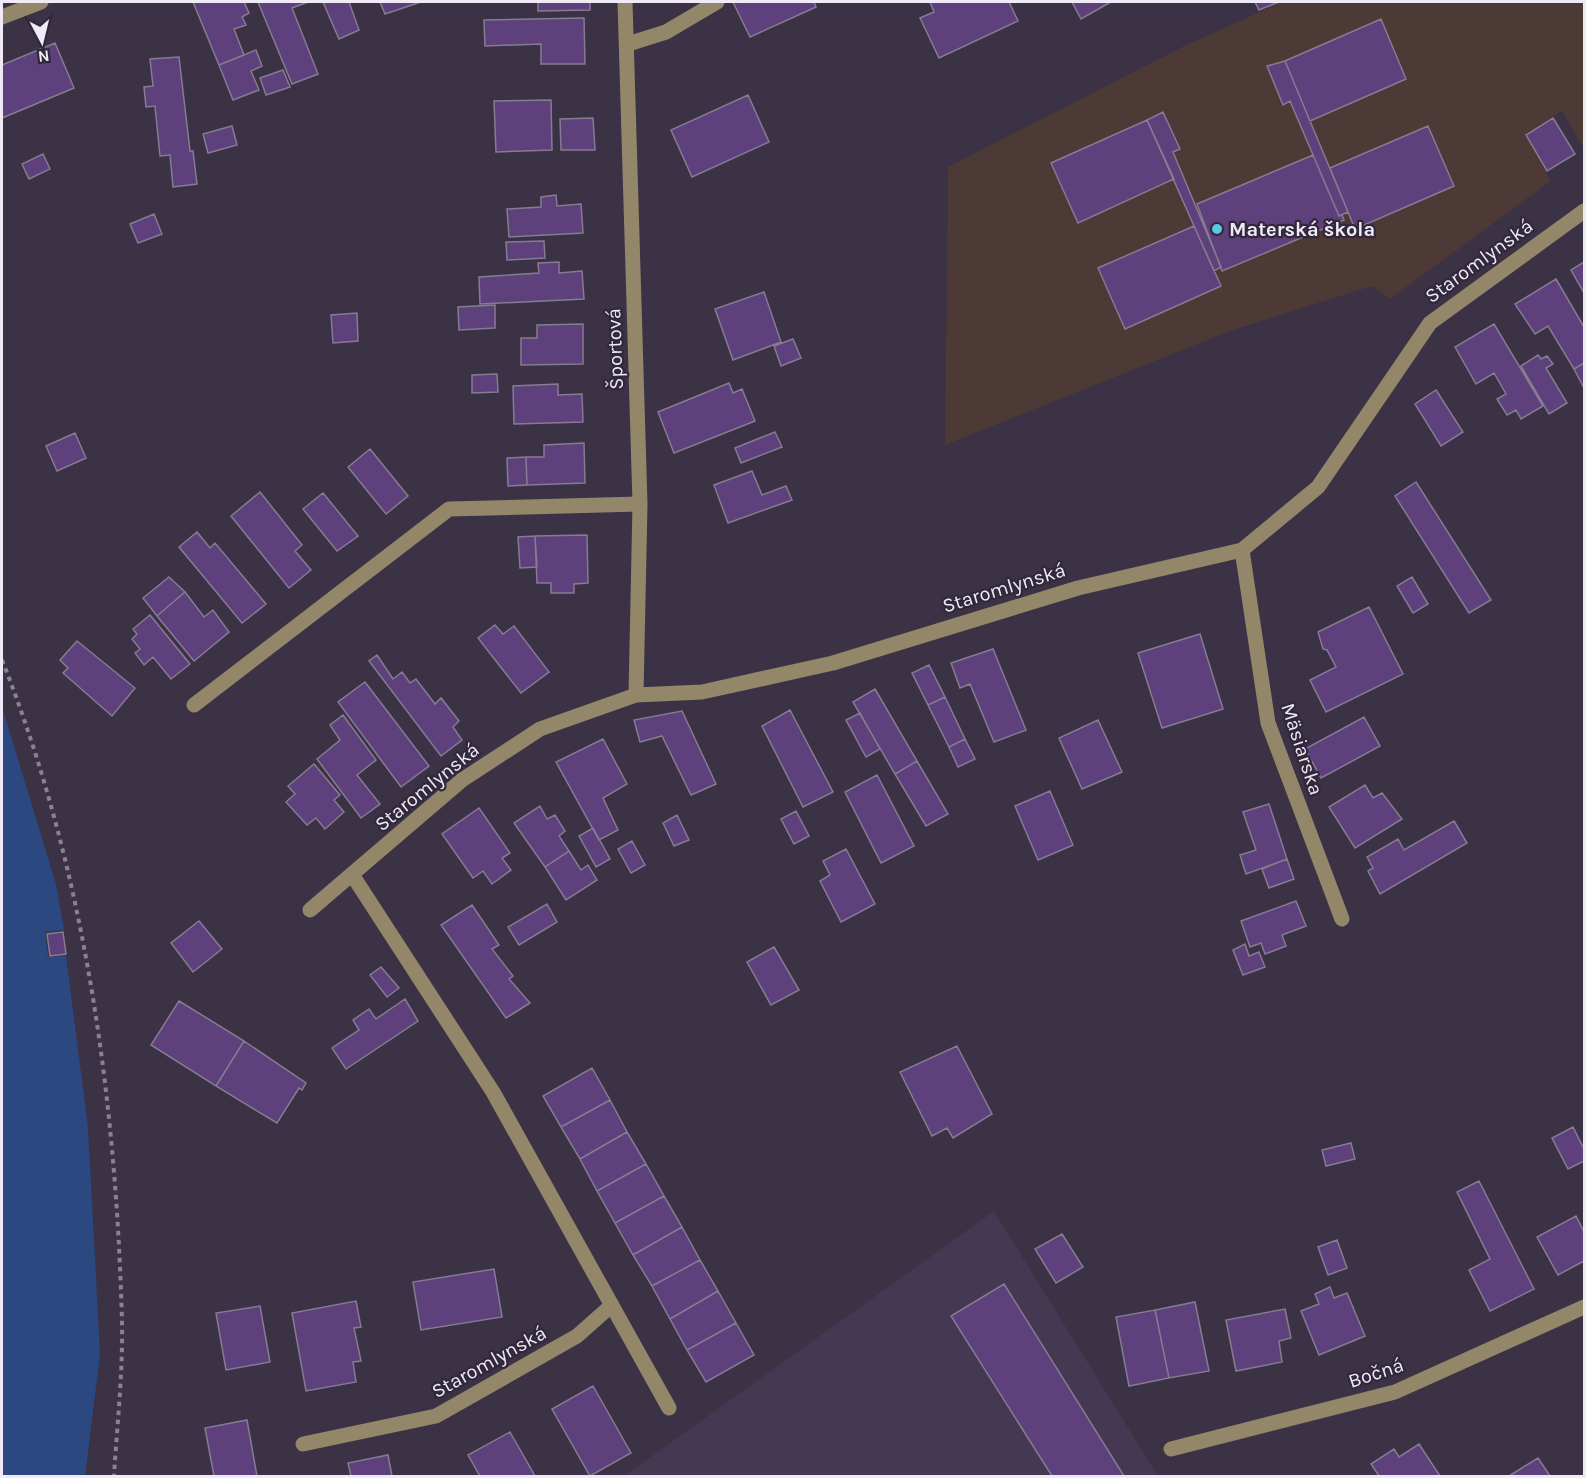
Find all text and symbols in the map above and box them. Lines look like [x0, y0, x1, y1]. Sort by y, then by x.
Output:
north arrow [12, 12, 72, 72]
text: N [37, 46, 51, 67]
street label: Staromlynská [1421, 214, 1537, 308]
place label: Materská škola [1229, 218, 1375, 241]
marker: Materská škola [1210, 222, 1224, 236]
street label: Športová [601, 308, 628, 390]
street label: Staromlynská [940, 558, 1068, 618]
street label: Mäsiarska [1276, 700, 1328, 798]
street label: Staromlynská [370, 738, 484, 836]
street label: Staromlynská [428, 1321, 550, 1403]
street label: Bočná [1345, 1353, 1407, 1393]

